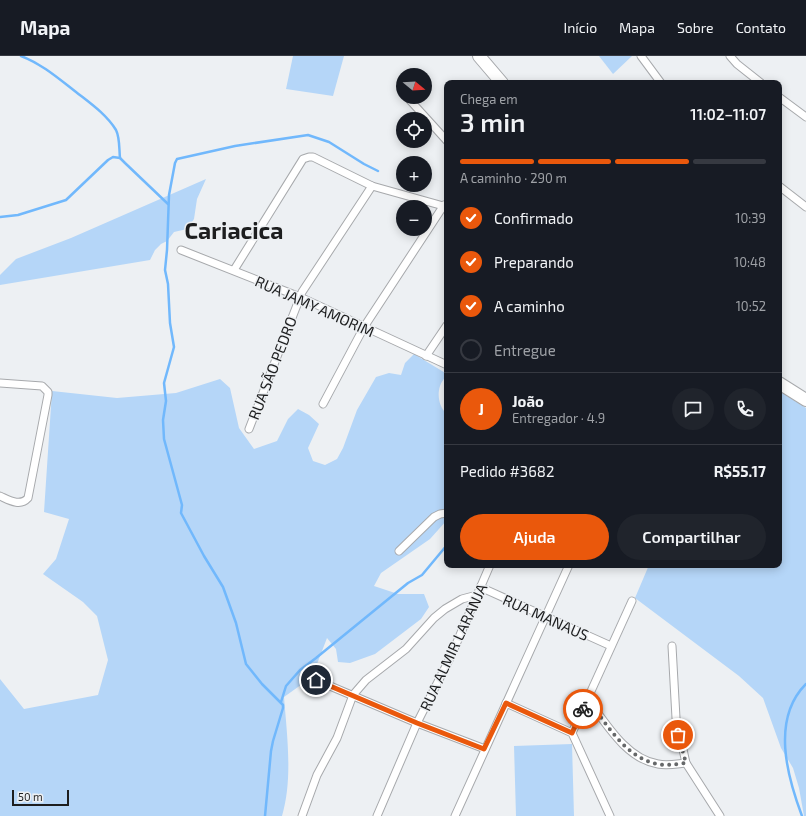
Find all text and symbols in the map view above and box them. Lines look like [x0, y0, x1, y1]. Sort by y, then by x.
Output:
text: Mapa [20, 16, 70, 39]
text: Início [564, 19, 597, 36]
text: Mapa [619, 19, 655, 36]
text: Sobre [677, 19, 714, 36]
text: Contato [736, 19, 786, 36]
north arrow [396, 68, 432, 104]
map controls [396, 68, 432, 236]
text: Chega em [460, 91, 518, 107]
text: 11:02–11:07 [690, 105, 766, 123]
text: 3 min [460, 106, 525, 137]
button: locate [396, 112, 432, 148]
button: + [396, 156, 432, 192]
text: A caminho · 290 m [460, 170, 567, 186]
button: − [396, 200, 432, 236]
icon: check [460, 207, 482, 229]
text: Confirmado [494, 209, 573, 227]
text: 10:39 [735, 210, 766, 226]
district label: Cariacica [185, 216, 283, 244]
icon: check [460, 251, 482, 273]
text: Preparando [494, 253, 574, 271]
text: 10:48 [734, 254, 766, 270]
street label: RUA JAMY AMORIM [253, 272, 377, 340]
icon: check [460, 295, 482, 317]
text: A caminho [494, 297, 565, 315]
text: 10:52 [736, 298, 766, 314]
street label: RUA SÃO PEDRO [244, 314, 300, 422]
text: Entregue [494, 341, 556, 359]
button: chat [672, 388, 714, 430]
button: phone [724, 388, 766, 430]
text: João [512, 392, 544, 410]
text: J [478, 400, 484, 418]
text: Entregador · 4.9 [512, 410, 605, 426]
text: Pedido #3682 [460, 462, 554, 480]
text: R$55.17 [714, 462, 766, 480]
button: Ajuda [460, 514, 609, 560]
button: Compartilhar [617, 514, 766, 560]
street label: RUA ALMIR LARANJA [416, 580, 491, 714]
street label: RUA MANAUS [500, 590, 592, 644]
pin [299, 663, 333, 697]
icon: home [305, 669, 327, 691]
courier [563, 689, 603, 729]
icon: bike [572, 698, 594, 720]
pin [661, 718, 695, 752]
icon: bag [667, 724, 689, 746]
scale bar [12, 788, 69, 807]
text: 50 m [18, 790, 43, 803]

